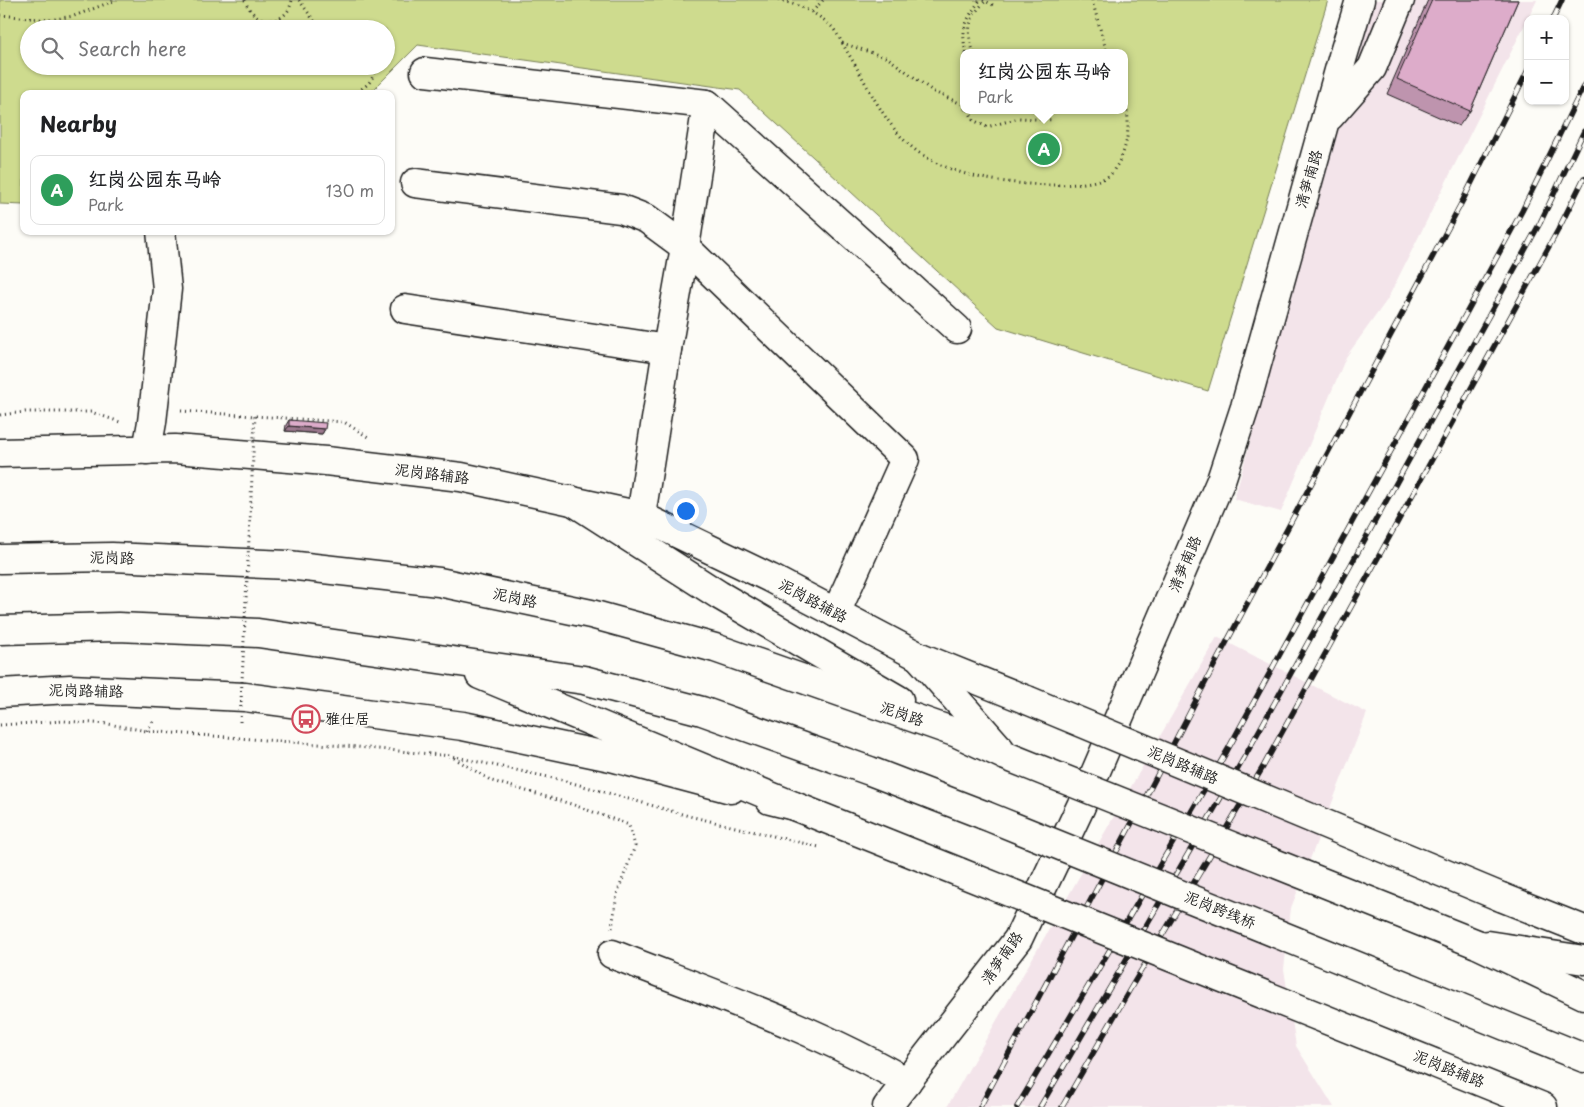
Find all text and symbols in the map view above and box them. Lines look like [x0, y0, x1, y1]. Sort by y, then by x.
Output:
map controls [1524, 15, 1569, 105]
button: + [1524, 15, 1569, 60]
search box [20, 20, 395, 75]
icon: search [38, 34, 66, 62]
text: Search here [78, 34, 187, 62]
popup [960, 49, 1128, 114]
text: 红岗公园东马岭 [977, 56, 1111, 84]
button: − [1524, 60, 1569, 105]
text: Park [977, 84, 1013, 108]
text: Nearby [40, 107, 117, 139]
pin: A [1028, 130, 1060, 168]
street label: 清笋南路 [1288, 147, 1327, 211]
text: 红岗公园东马岭 [88, 164, 221, 192]
text: A [51, 178, 63, 202]
text: 130 m [326, 178, 374, 202]
text: Park [88, 192, 124, 216]
street label: 泥岗路辅路 [394, 457, 471, 488]
your location [673, 498, 699, 524]
street label: 清笋南路 [1161, 531, 1206, 596]
street label: 泥岗路 [89, 545, 135, 568]
street label: 泥岗路辅路 [775, 572, 852, 627]
street label: 泥岗路 [491, 581, 540, 612]
street label: 泥岗路辅路 [48, 677, 124, 702]
street label: 泥岗路 [877, 694, 928, 731]
bus stop icon: 雅仕居 [291, 704, 321, 734]
place label: 雅仕居 [325, 706, 370, 729]
street label: 泥岗路辅路 [1145, 738, 1223, 789]
street label: 泥岗跨线桥 [1181, 884, 1260, 933]
street label: 清笋南路 [974, 926, 1027, 988]
street label: 泥岗路辅路 [1410, 1043, 1489, 1092]

